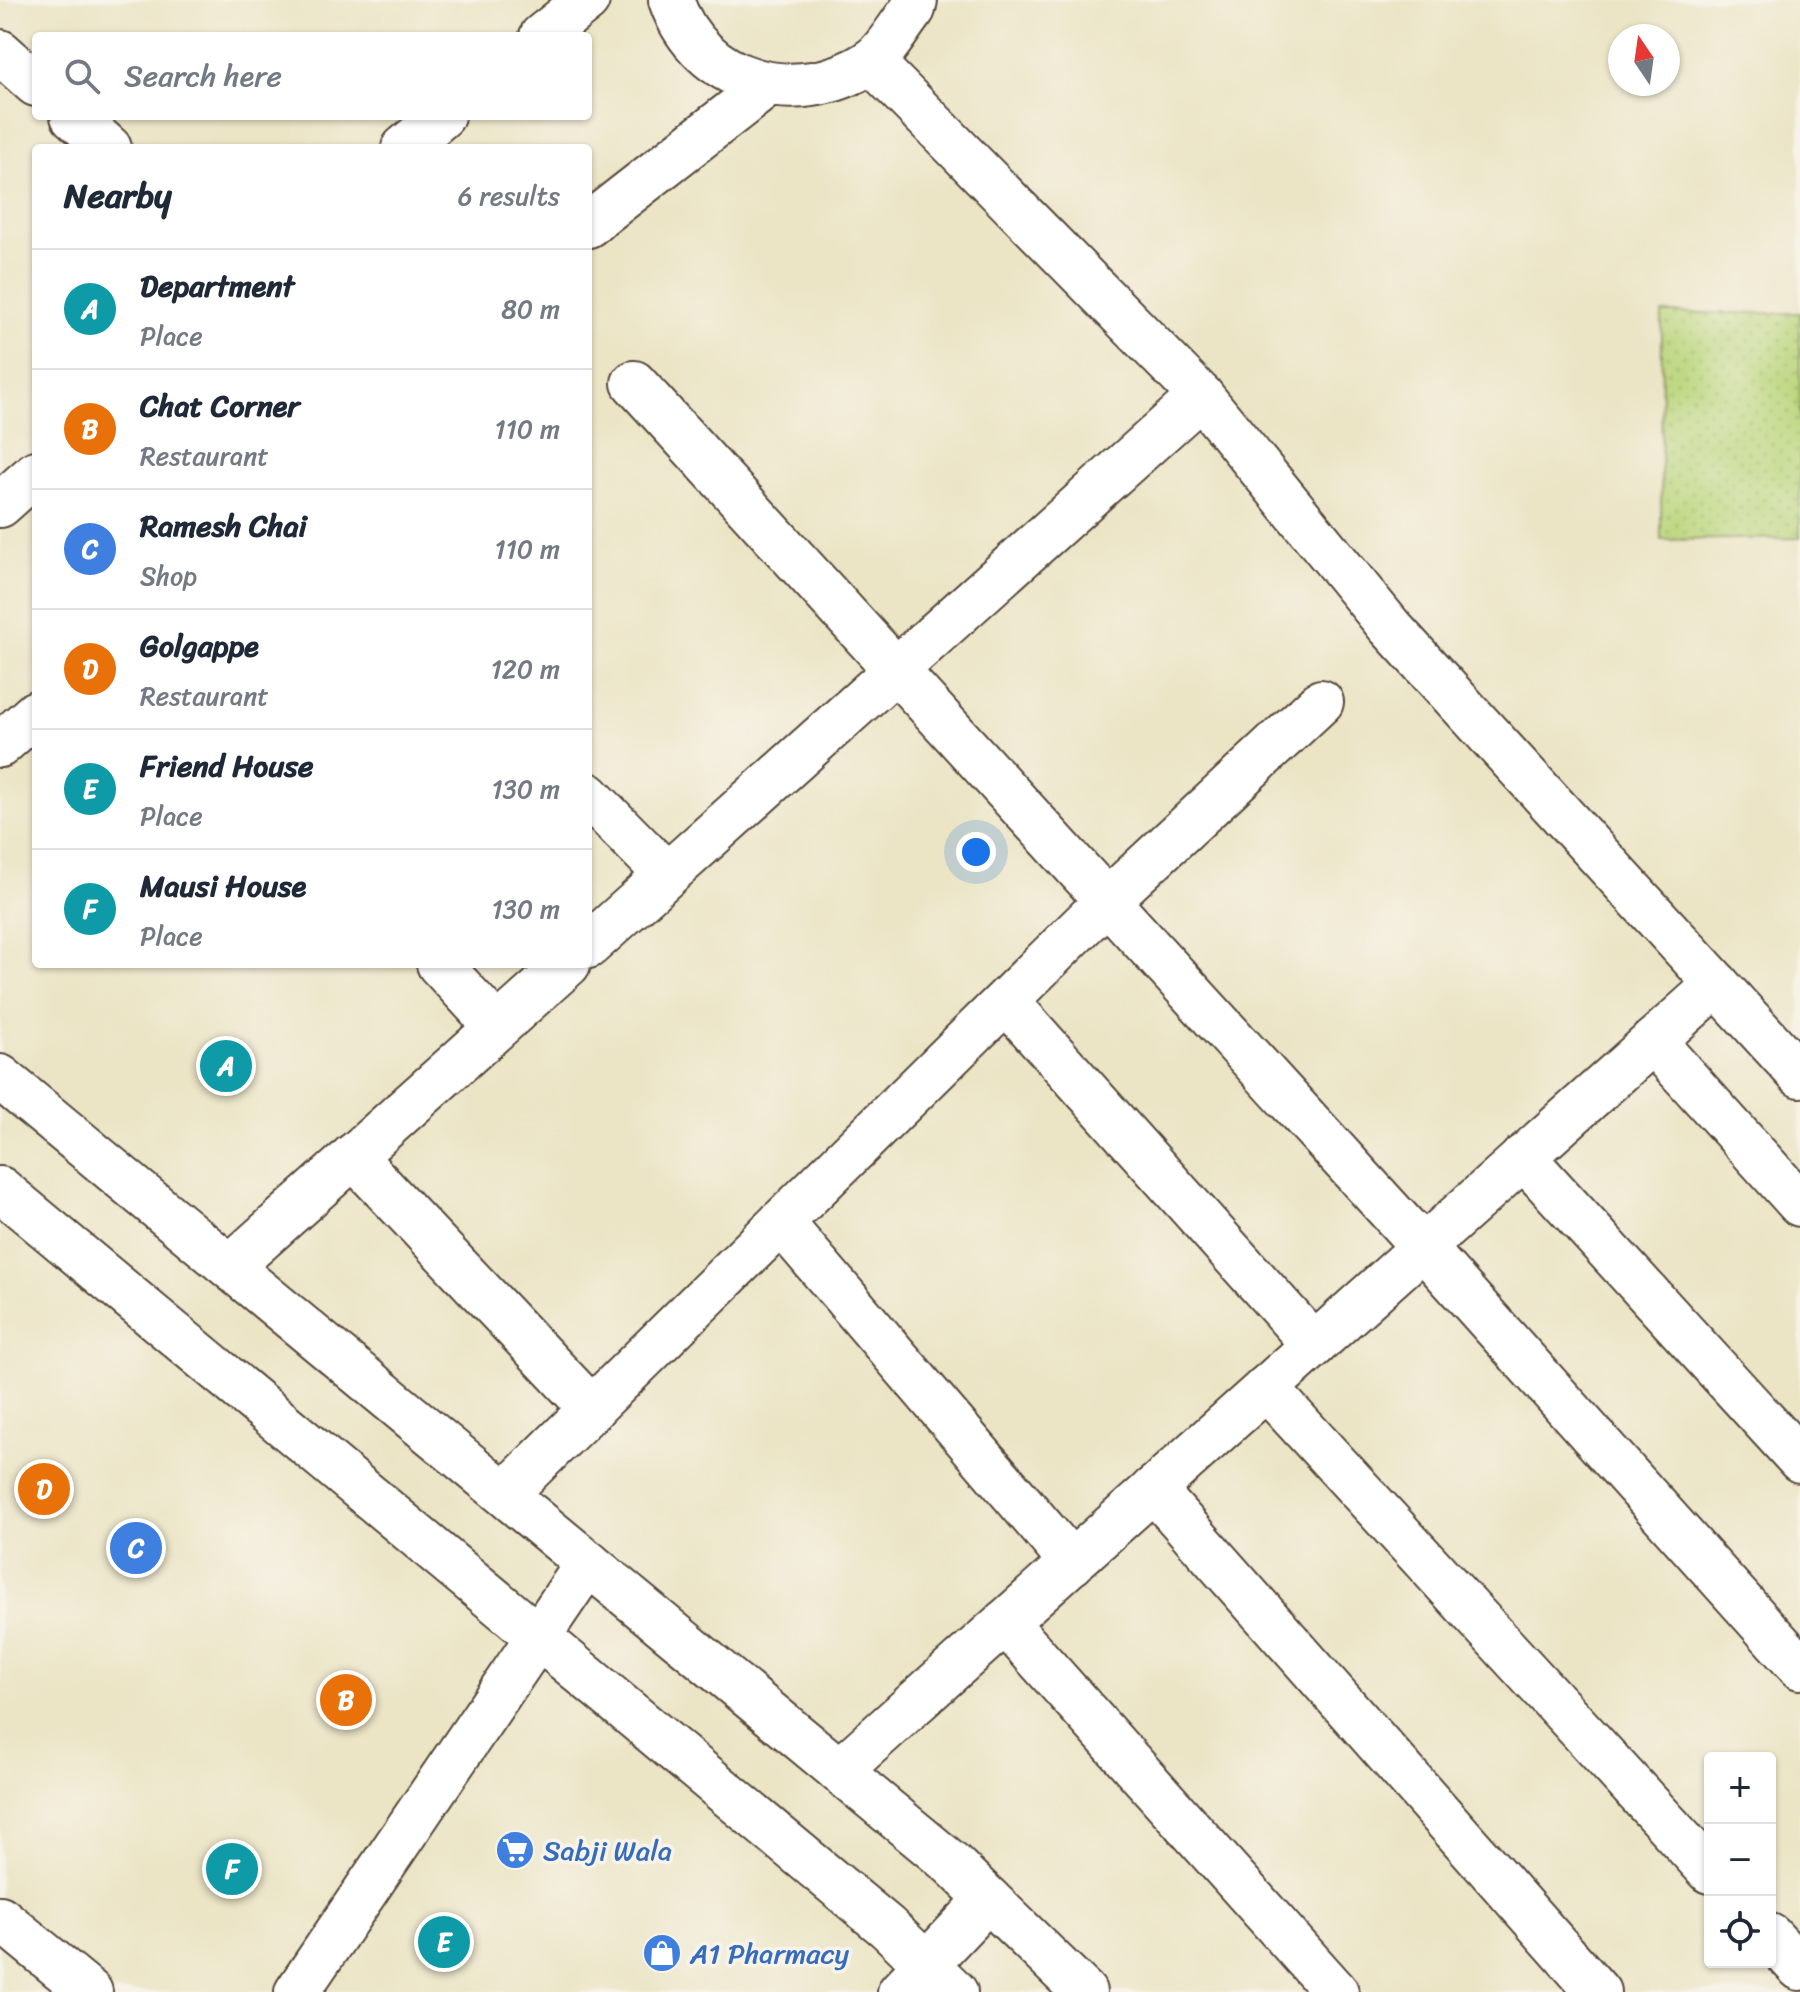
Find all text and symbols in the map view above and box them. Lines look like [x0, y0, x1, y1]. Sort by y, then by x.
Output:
north arrow [1608, 24, 1680, 96]
search box [32, 32, 592, 120]
text: Search here [124, 49, 282, 103]
icon: search [60, 54, 104, 98]
text: Nearby [64, 166, 172, 226]
text: 6 results [458, 173, 560, 219]
text: Department [140, 259, 294, 313]
text: A [81, 286, 99, 332]
text: 80 m [501, 286, 560, 332]
text: Place [140, 313, 203, 359]
text: Chat Corner [140, 379, 300, 433]
text: B [82, 406, 98, 452]
text: 110 m [495, 406, 560, 452]
text: Restaurant [140, 433, 269, 479]
text: Ramesh Chai [140, 499, 307, 553]
text: C [82, 526, 98, 572]
text: 110 m [495, 526, 560, 572]
text: Shop [140, 553, 197, 599]
text: Golgappe [140, 619, 259, 673]
text: D [82, 646, 98, 692]
text: 120 m [491, 646, 560, 692]
text: Restaurant [140, 673, 269, 719]
text: Friend House [140, 739, 314, 793]
text: E [83, 766, 97, 812]
text: 130 m [491, 766, 560, 812]
text: Place [140, 793, 203, 839]
your location [956, 832, 996, 872]
text: Mausi House [140, 859, 306, 913]
text: F [83, 886, 97, 932]
text: 130 m [491, 886, 560, 932]
text: Place [140, 913, 203, 959]
pin: A [200, 1036, 252, 1096]
pin: D [18, 1459, 70, 1519]
pin: C [110, 1518, 162, 1578]
pin: B [320, 1670, 372, 1730]
map controls [1704, 1752, 1776, 1968]
button: + [1704, 1752, 1776, 1824]
button: − [1704, 1824, 1776, 1896]
place label: Sabji Wala [543, 1826, 672, 1875]
supermarket icon: Sabji Wala [494, 1829, 536, 1871]
pin: F [206, 1839, 258, 1899]
button: locate [1704, 1896, 1776, 1968]
pin: E [418, 1912, 470, 1972]
place label: A1 Pharmacy [689, 1929, 849, 1978]
shop icon: A1 Pharmacy [641, 1932, 683, 1974]

